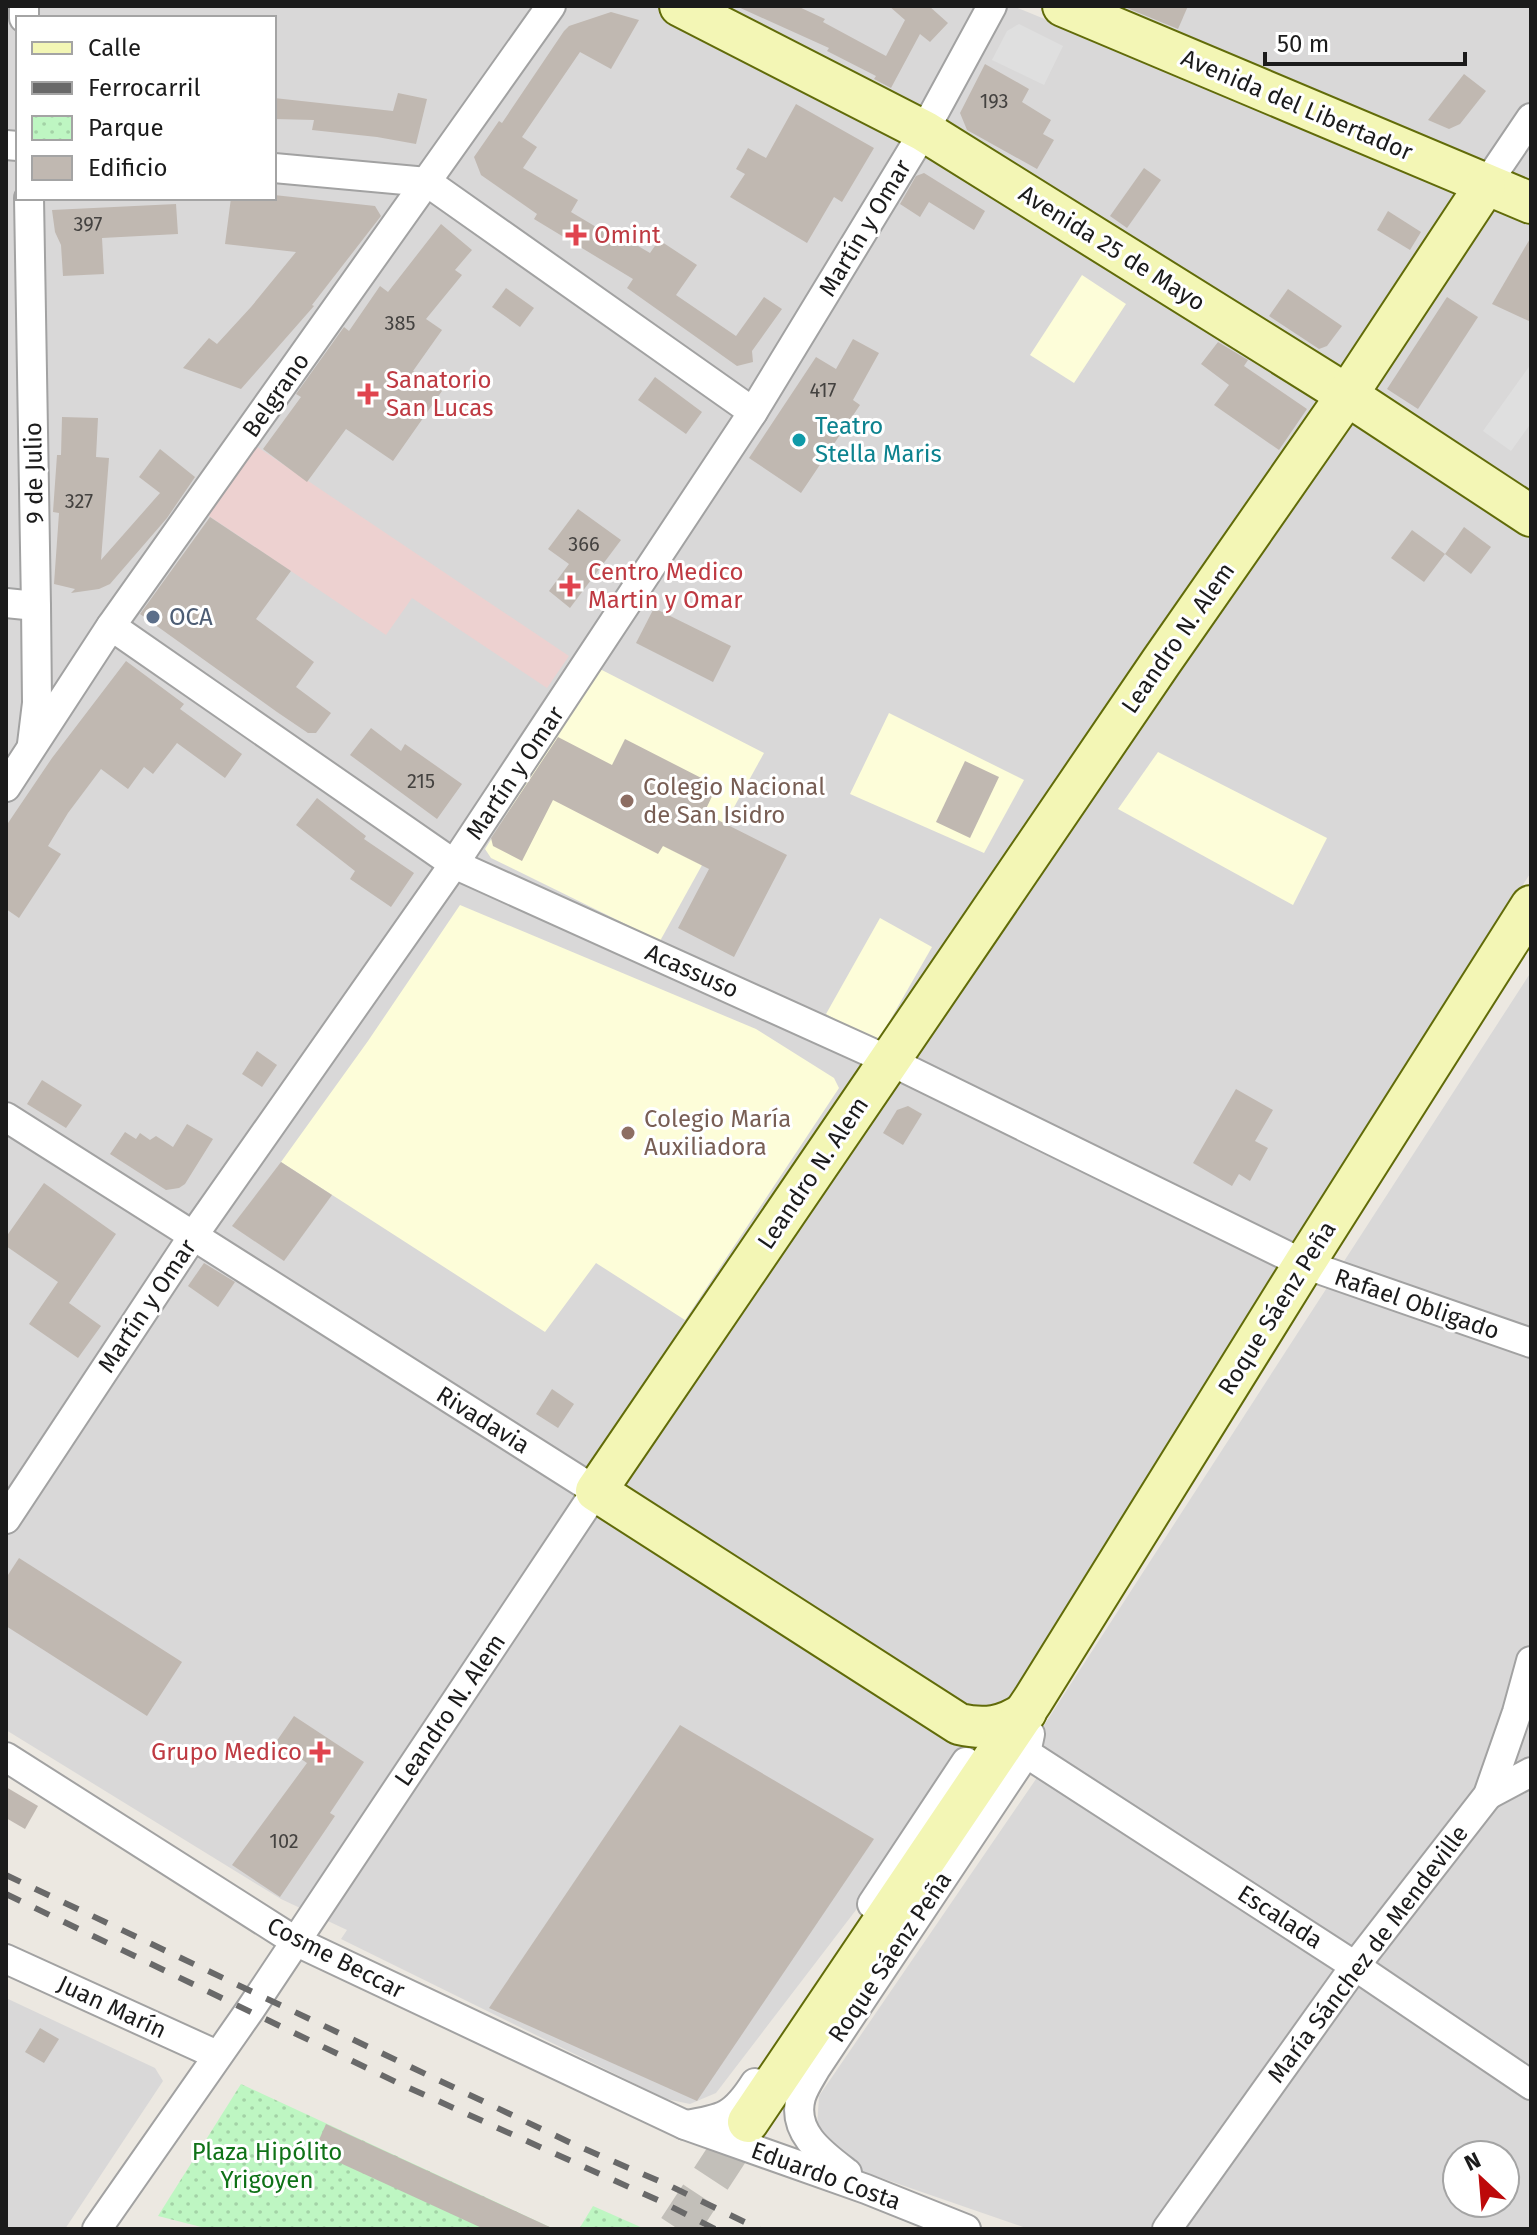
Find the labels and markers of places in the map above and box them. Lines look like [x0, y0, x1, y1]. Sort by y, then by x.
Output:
place label: Omint [594, 221, 661, 249]
marker: Omint [565, 224, 587, 246]
place label: Sanatorio San Lucas [386, 366, 493, 422]
marker: Sanatorio San Lucas [357, 383, 379, 405]
place label: Teatro Stella Maris [815, 412, 942, 468]
marker: Teatro Stella Maris [790, 431, 808, 449]
place label: Centro Medico Martin y Omar [588, 558, 744, 614]
marker: Centro Medico Martin y Omar [559, 575, 581, 597]
place label: OCA [169, 603, 213, 631]
marker: OCA [144, 608, 162, 626]
place label: Colegio Nacional de San Isidro [643, 773, 825, 829]
marker: Colegio Nacional de San Isidro [618, 792, 636, 810]
place label: Colegio María Auxiliadora [644, 1105, 791, 1161]
marker: Colegio María Auxiliadora [619, 1124, 637, 1142]
place label: Grupo Medico [151, 1738, 302, 1766]
marker: Grupo Medico [309, 1741, 331, 1763]

